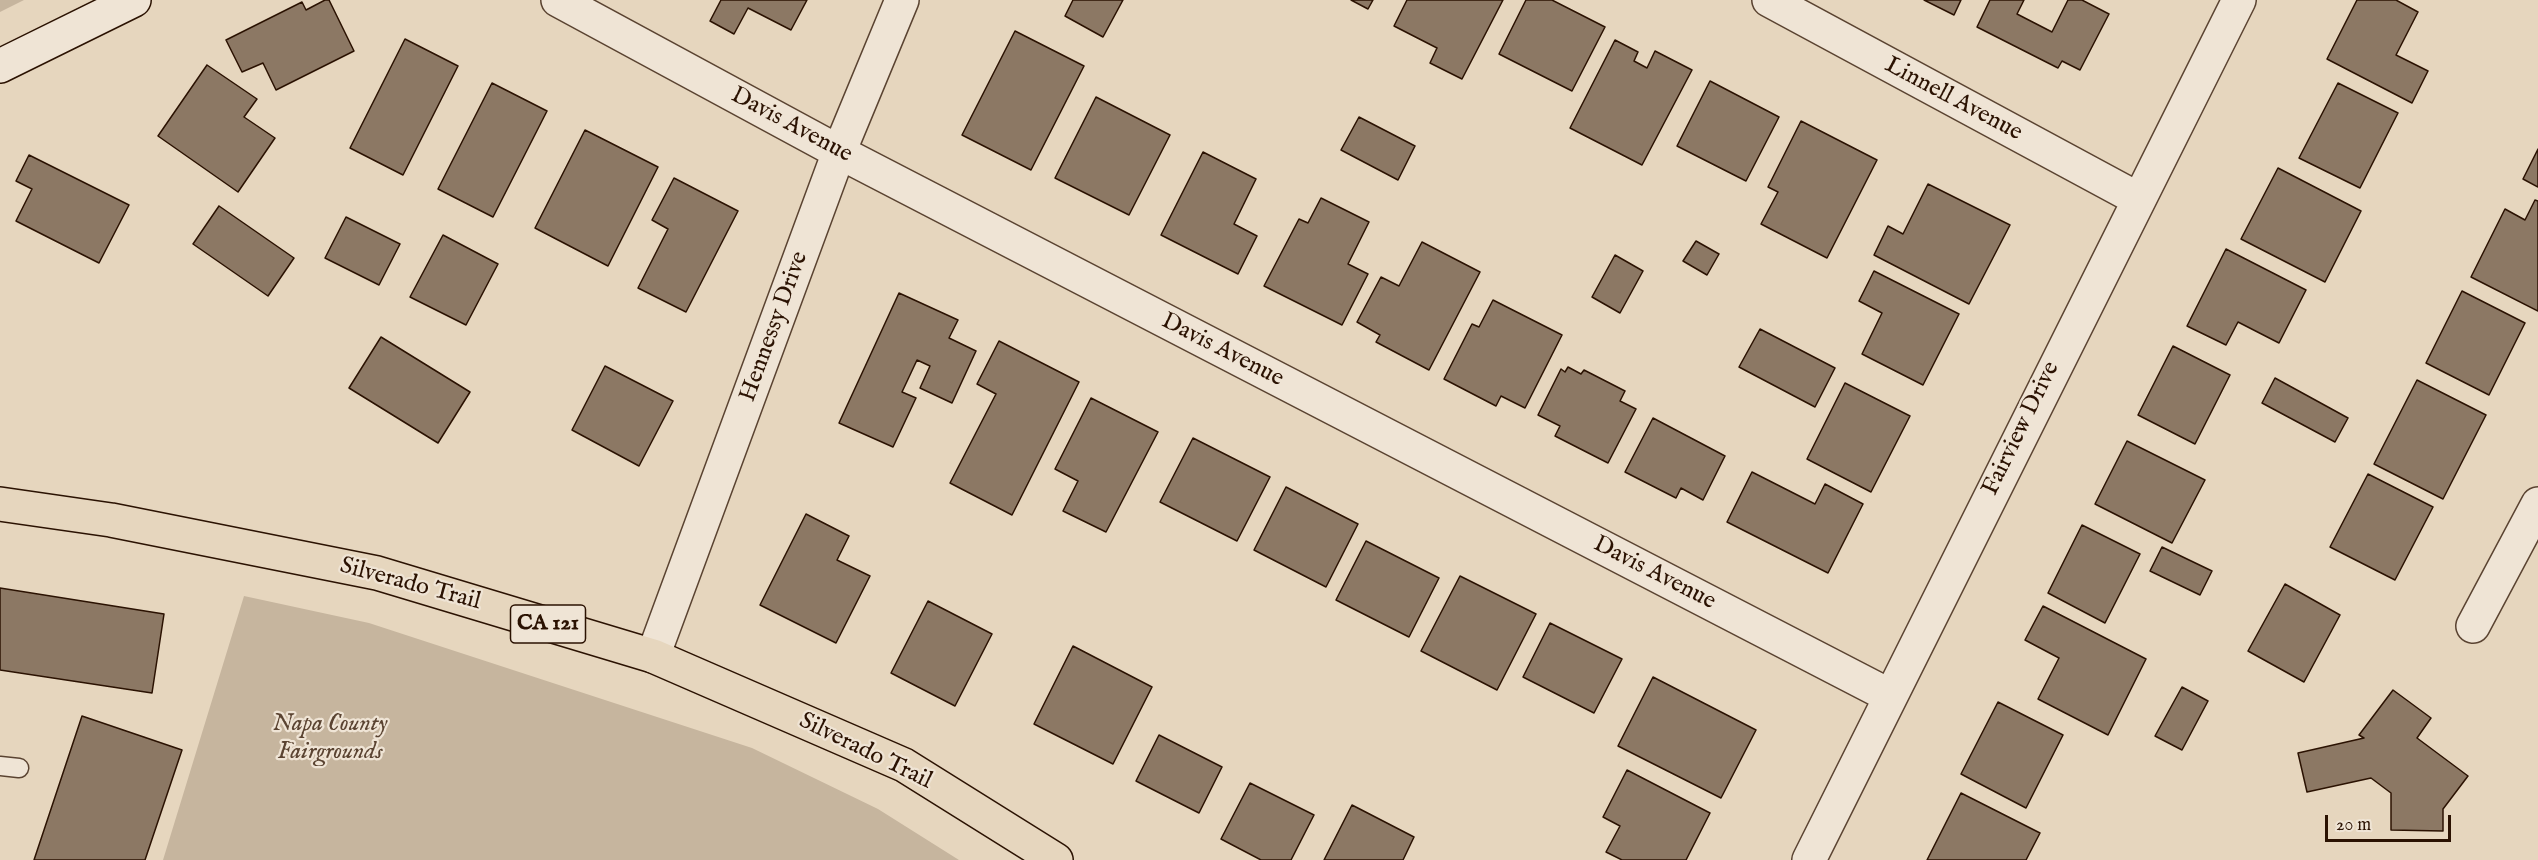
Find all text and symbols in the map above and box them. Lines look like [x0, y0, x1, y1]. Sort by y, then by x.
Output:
street label: Linnell Avenue [1879, 52, 2027, 148]
street label: Davis Avenue [725, 82, 857, 170]
street label: Hennessy Drive [734, 248, 816, 406]
street label: Davis Avenue [1156, 308, 1288, 394]
street label: Fairview Drive [1977, 357, 2067, 501]
street label: Davis Avenue [1588, 531, 1720, 617]
street label: Silverado Trail [336, 552, 484, 618]
road number: CA 121 [510, 605, 586, 643]
street label: Silverado Trail [794, 707, 936, 797]
park label: Napa County Fairgrounds [272, 711, 388, 767]
scale bar [2328, 803, 2454, 841]
text: 20 m [2336, 814, 2371, 837]

